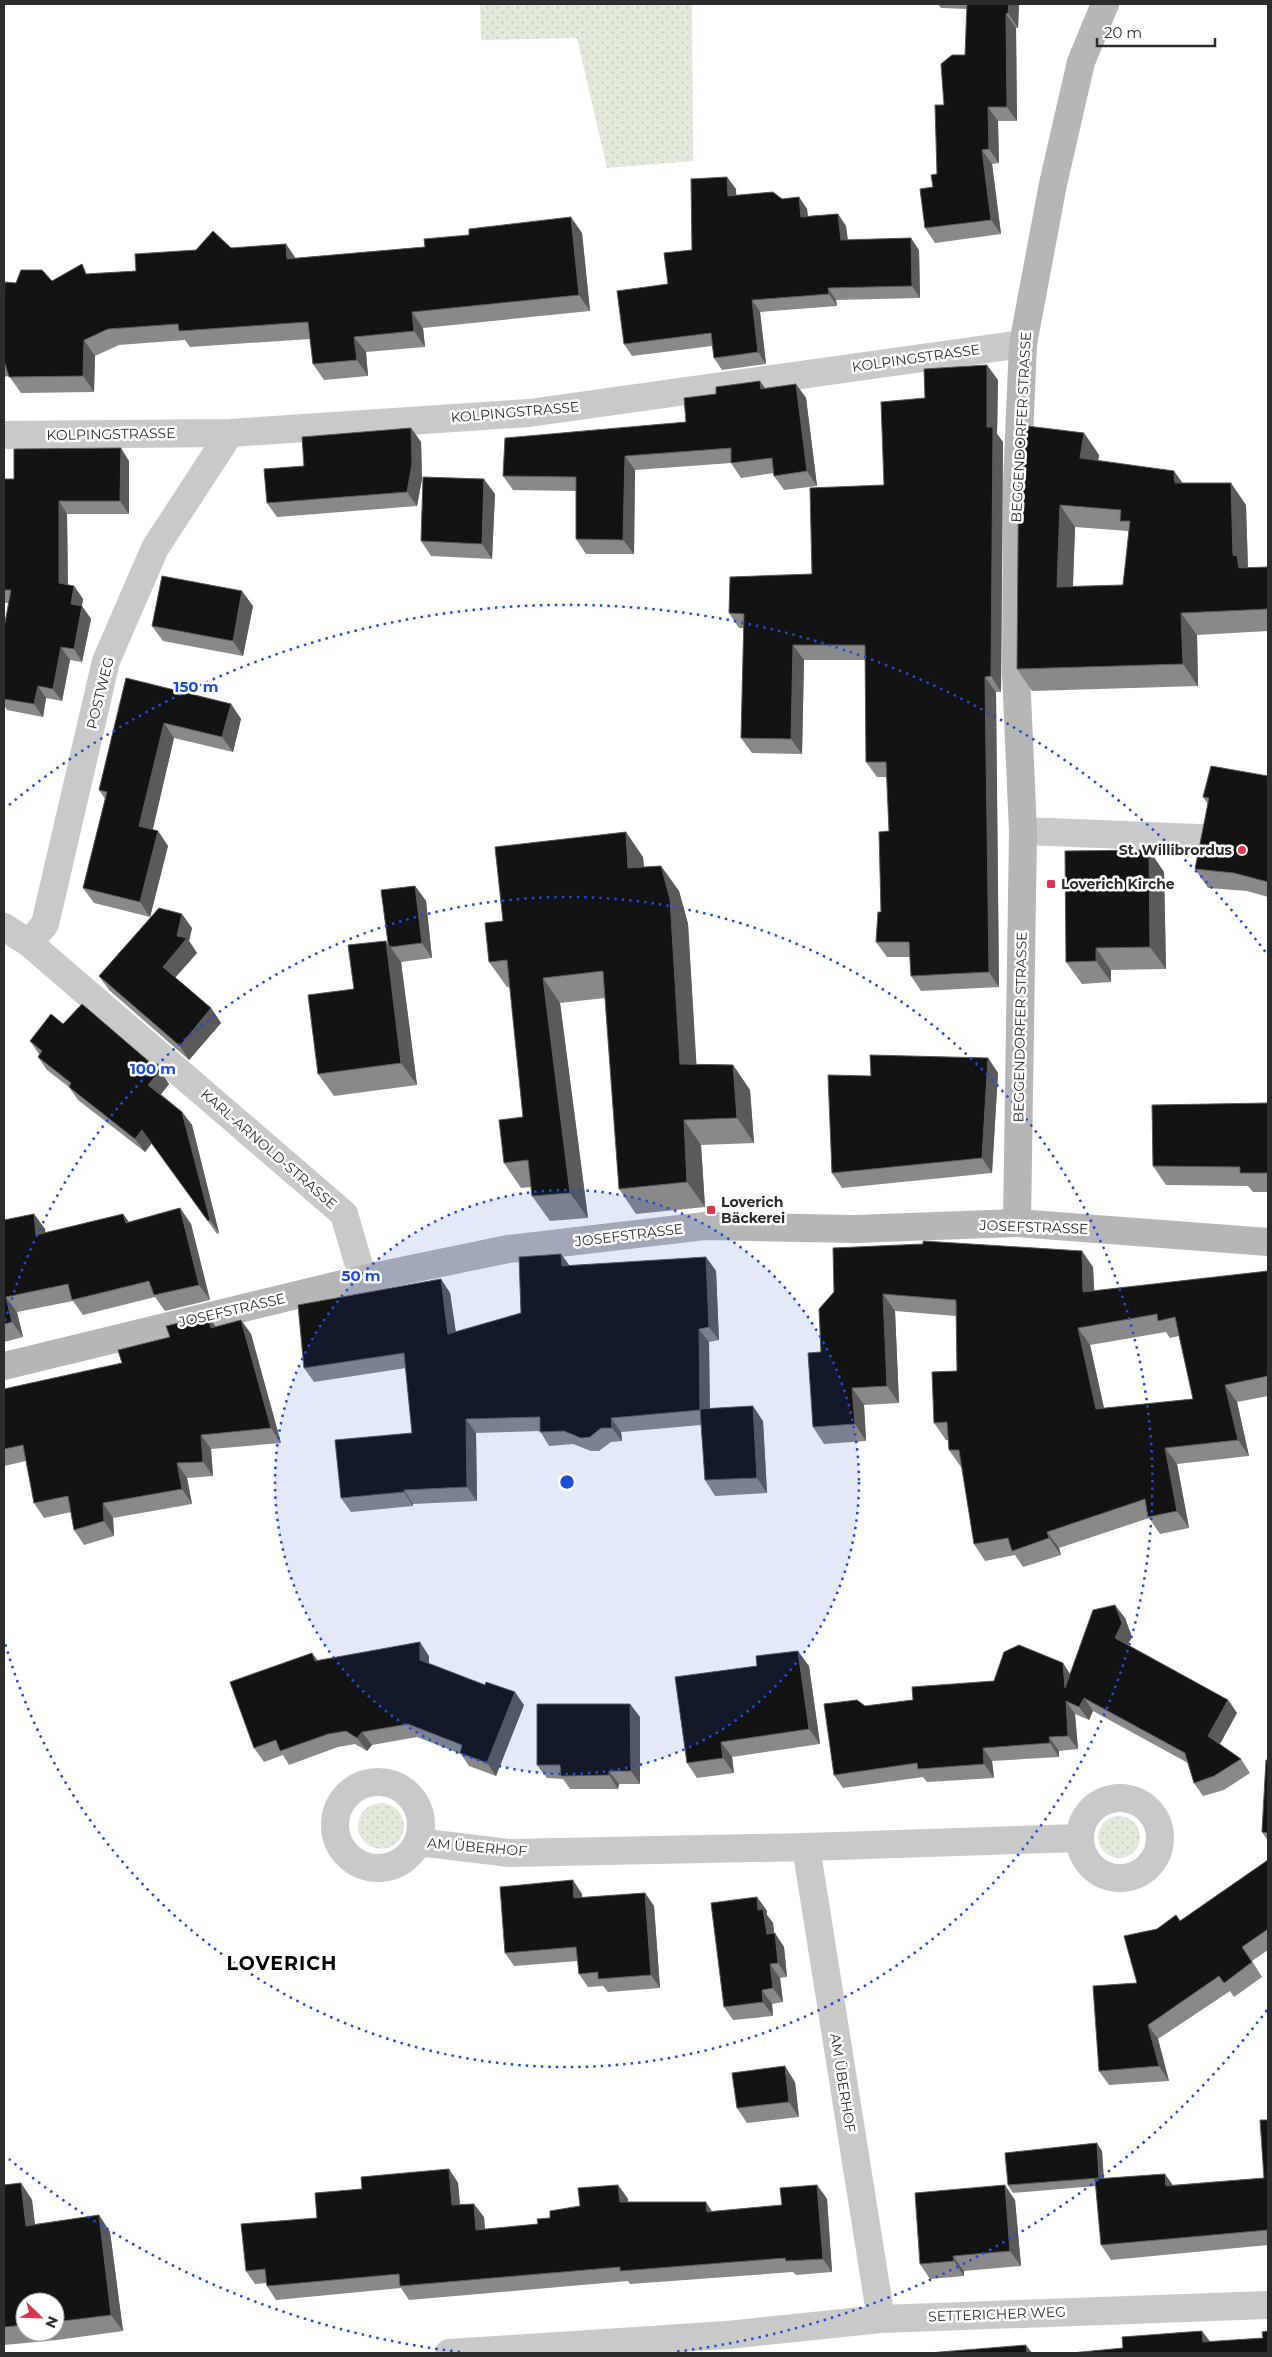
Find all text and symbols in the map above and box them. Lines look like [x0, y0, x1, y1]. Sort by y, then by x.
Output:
scale bar [1097, 15, 1214, 47]
text: 20 m [1104, 23, 1142, 42]
street label: BEGGENDORFER STRASSE [1007, 331, 1035, 523]
street label: KOLPINGSTRASSE [851, 340, 981, 376]
street label: KOLPINGSTRASSE [450, 397, 580, 427]
street label: KOLPINGSTRASSE [46, 424, 176, 444]
street label: POSTWEG [82, 655, 118, 731]
text: 150 m [174, 677, 218, 696]
place label: St. Willibrordus [1119, 841, 1233, 859]
marker: St. Willibrordus [1236, 844, 1248, 856]
place label: Loverich Kirche [1061, 875, 1175, 893]
marker: Loverich Kirche [1045, 878, 1057, 890]
street label: BEGGENDORFER STRASSE [1009, 931, 1031, 1123]
text: 100 m [130, 1059, 176, 1078]
street label: KARL-ARNOLD-STRASSE [197, 1085, 341, 1213]
place label: Loverich Bäckerei [721, 1193, 785, 1227]
marker: Loverich Bäckerei [705, 1204, 717, 1216]
street label: JOSEFSTRASSE [978, 1216, 1089, 1238]
street label: JOSEFSTRASSE [573, 1219, 684, 1251]
text: 50 m [341, 1266, 381, 1285]
street label: JOSEFSTRASSE [176, 1289, 287, 1331]
centre of rings [558, 1473, 576, 1491]
street label: AM ÜBERHOF [426, 1834, 528, 1860]
district label: LOVERICH [227, 1952, 337, 1975]
street label: AM ÜBERHOF [826, 2032, 860, 2134]
north arrow [15, 2292, 65, 2342]
street label: SETTERICHER WEG [928, 2303, 1066, 2325]
text: N [41, 2313, 62, 2331]

